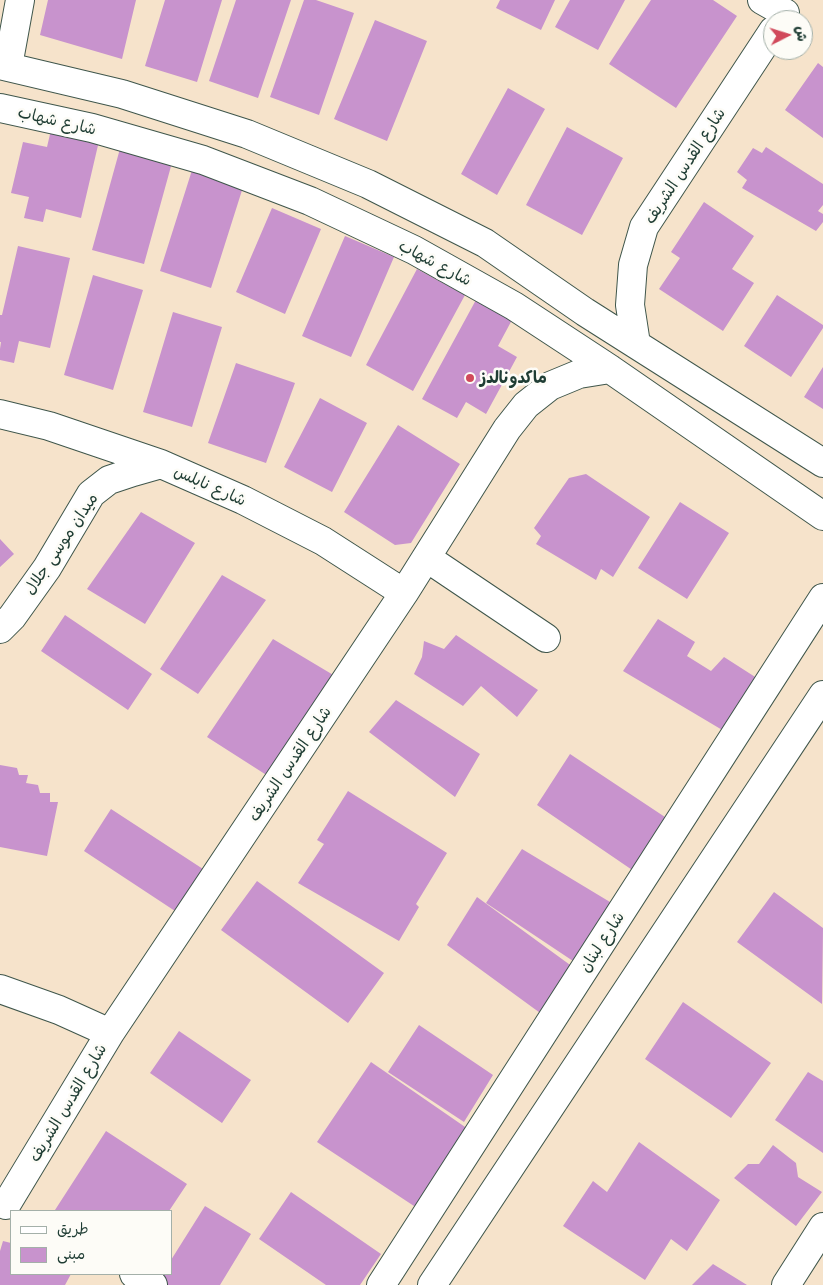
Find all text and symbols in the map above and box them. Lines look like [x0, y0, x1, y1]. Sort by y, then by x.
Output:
north arrow [763, 10, 813, 60]
text: ش [792, 25, 813, 42]
street label: شارع شهاب [16, 103, 98, 139]
street label: شارع القدس الشريف [640, 104, 730, 228]
street label: شارع شهاب [395, 236, 475, 290]
place label: ماكدونالدز [480, 368, 547, 388]
marker: ماكدونالدز [464, 372, 476, 384]
street label: شارع نابلس [171, 462, 249, 510]
street label: ميدان موسى جلال [20, 490, 102, 598]
street label: شارع القدس الشريف [244, 703, 336, 825]
street label: شارع لبنان [575, 908, 629, 976]
street label: شارع القدس الشريف [25, 1040, 111, 1166]
legend [10, 1210, 172, 1275]
text: طريق [57, 1218, 89, 1238]
text: مبنى [57, 1243, 85, 1263]

